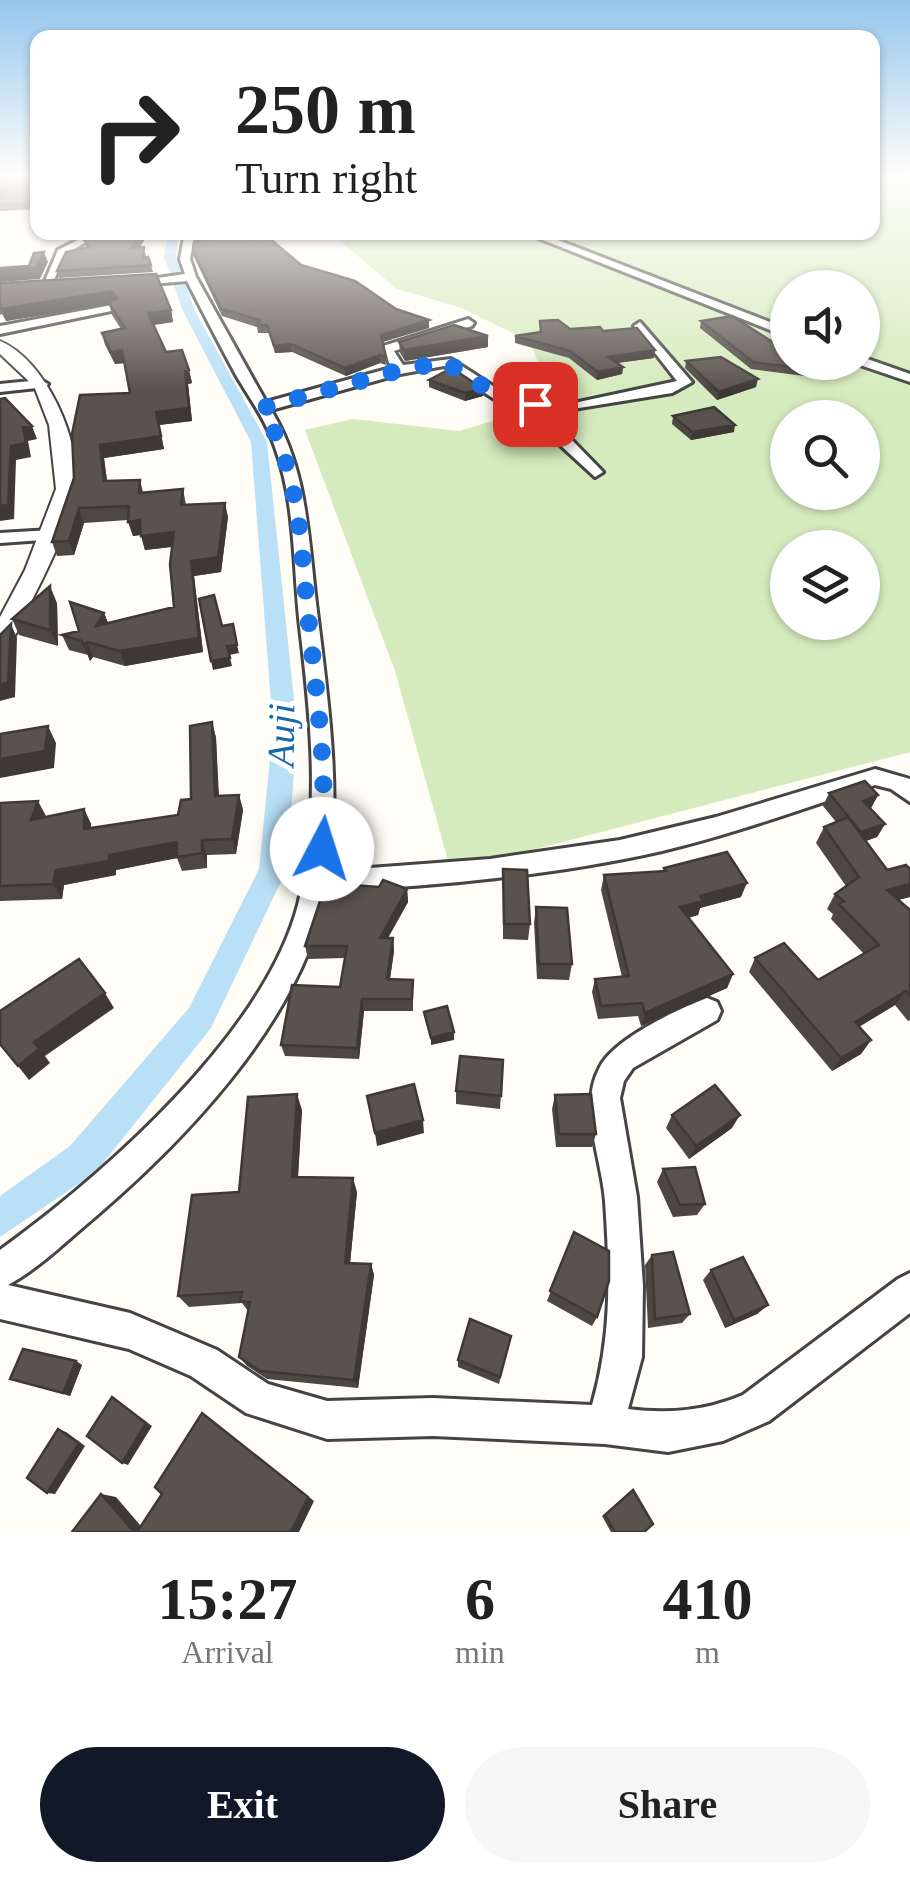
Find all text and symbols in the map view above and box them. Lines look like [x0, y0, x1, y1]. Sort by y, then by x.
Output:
icon: right [70, 70, 200, 200]
text: 250 m [235, 71, 416, 148]
text: Turn right [235, 153, 417, 203]
map controls [770, 270, 880, 640]
button: sound [770, 270, 880, 380]
pin [493, 362, 578, 447]
icon: arrive [508, 377, 563, 432]
button: search [770, 400, 880, 510]
button: layers [770, 530, 880, 640]
water label: Auji [259, 703, 303, 770]
position arrow [270, 797, 374, 901]
text: 15:27 [158, 1566, 298, 1632]
text: 6 [465, 1566, 495, 1632]
text: 410 [662, 1566, 752, 1632]
text: Arrival [181, 1634, 274, 1670]
text: min [455, 1634, 505, 1670]
text: m [695, 1634, 720, 1670]
button: Exit [40, 1747, 445, 1862]
button: Share [465, 1747, 870, 1862]

